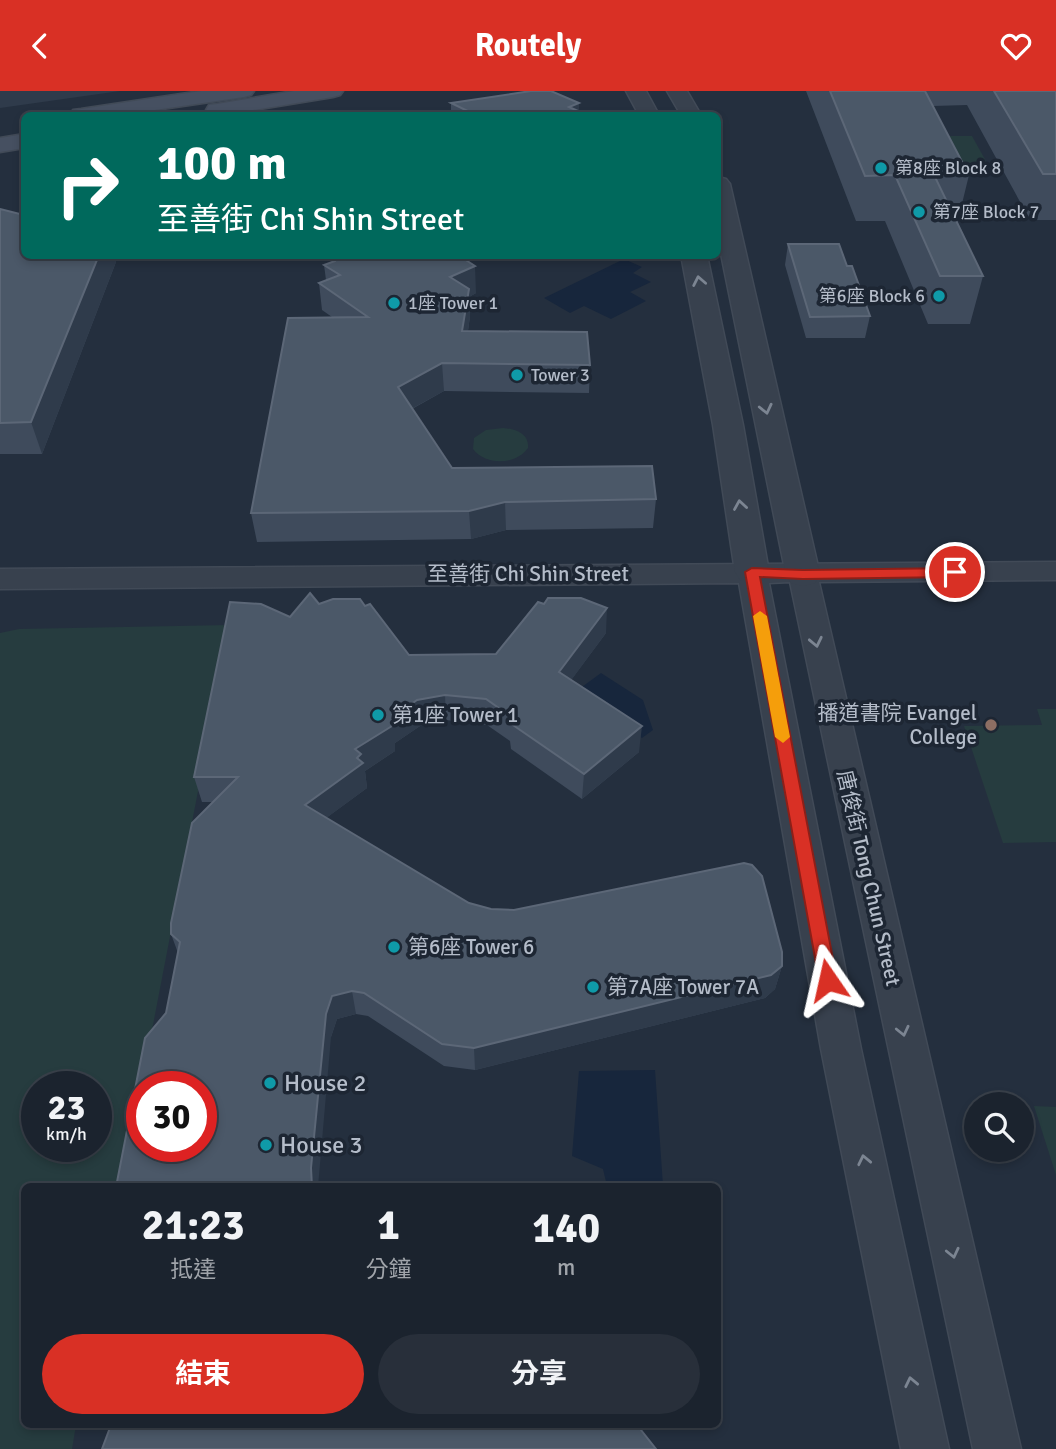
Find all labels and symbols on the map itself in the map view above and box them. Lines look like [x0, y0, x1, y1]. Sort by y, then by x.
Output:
place label: 第8座 Block 8 [895, 157, 1001, 179]
marker: 第8座 Block 8 [873, 160, 889, 176]
place label: 第7座 Block 7 [933, 201, 1039, 223]
marker: 第7座 Block 7 [911, 204, 927, 220]
one-way arrow [693, 275, 708, 287]
place label: 第6座 Block 6 [819, 285, 925, 307]
marker: 第6座 Block 6 [931, 288, 947, 304]
place label: 1座 Tower 1 [408, 292, 498, 314]
marker: 1座 Tower 1 [386, 295, 402, 311]
place label: Tower 3 [531, 364, 590, 386]
marker: Tower 3 [509, 367, 525, 383]
one-way arrow [757, 403, 772, 415]
one-way arrow [733, 499, 748, 511]
pin [925, 542, 985, 602]
street label: 至善街 Chi Shin Street [427, 561, 629, 587]
one-way arrow [808, 636, 823, 648]
place label: 播道書院 Evangel College [817, 700, 977, 750]
place label: 第1座 Tower 1 [392, 702, 518, 728]
marker: 第1座 Tower 1 [370, 707, 386, 723]
marker: 播道書院 Evangel College [983, 717, 999, 733]
street label: 唐俊街 Tong Chun Street [832, 768, 906, 988]
place label: 第6座 Tower 6 [408, 934, 534, 960]
marker: 第6座 Tower 6 [386, 939, 402, 955]
position arrow [791, 943, 865, 1017]
place label: 第7A座 Tower 7A [607, 974, 759, 1000]
marker: 第7A座 Tower 7A [585, 979, 601, 995]
one-way arrow [895, 1025, 910, 1037]
place label: House 2 [284, 1068, 367, 1098]
speed limit sign: 30 [126, 1071, 217, 1162]
marker: House 2 [262, 1075, 278, 1091]
place label: House 3 [280, 1130, 363, 1160]
marker: House 3 [258, 1137, 274, 1153]
one-way arrow [858, 1154, 873, 1166]
one-way arrow [945, 1247, 959, 1259]
one-way arrow [904, 1376, 919, 1388]

